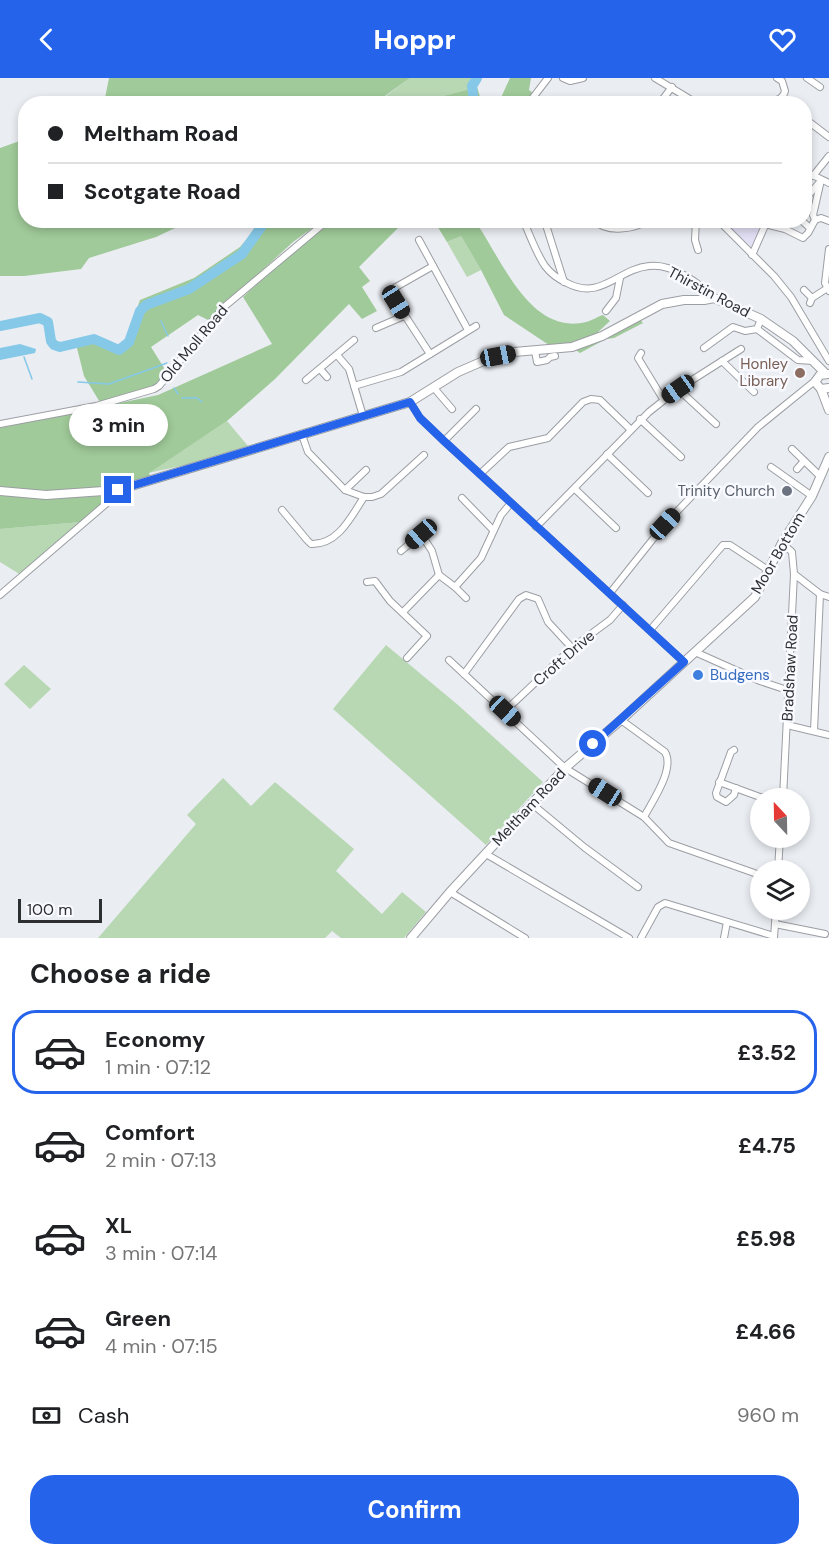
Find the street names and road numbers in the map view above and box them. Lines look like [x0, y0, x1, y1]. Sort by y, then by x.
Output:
street label: Thirstin Road [664, 262, 754, 322]
street label: Old Moll Road [156, 301, 232, 387]
street label: Moor Bottom [746, 508, 810, 598]
street label: Bradshaw Road [777, 614, 803, 722]
street label: Croft Drive [529, 626, 599, 690]
street label: Meltham Road [488, 764, 570, 850]

